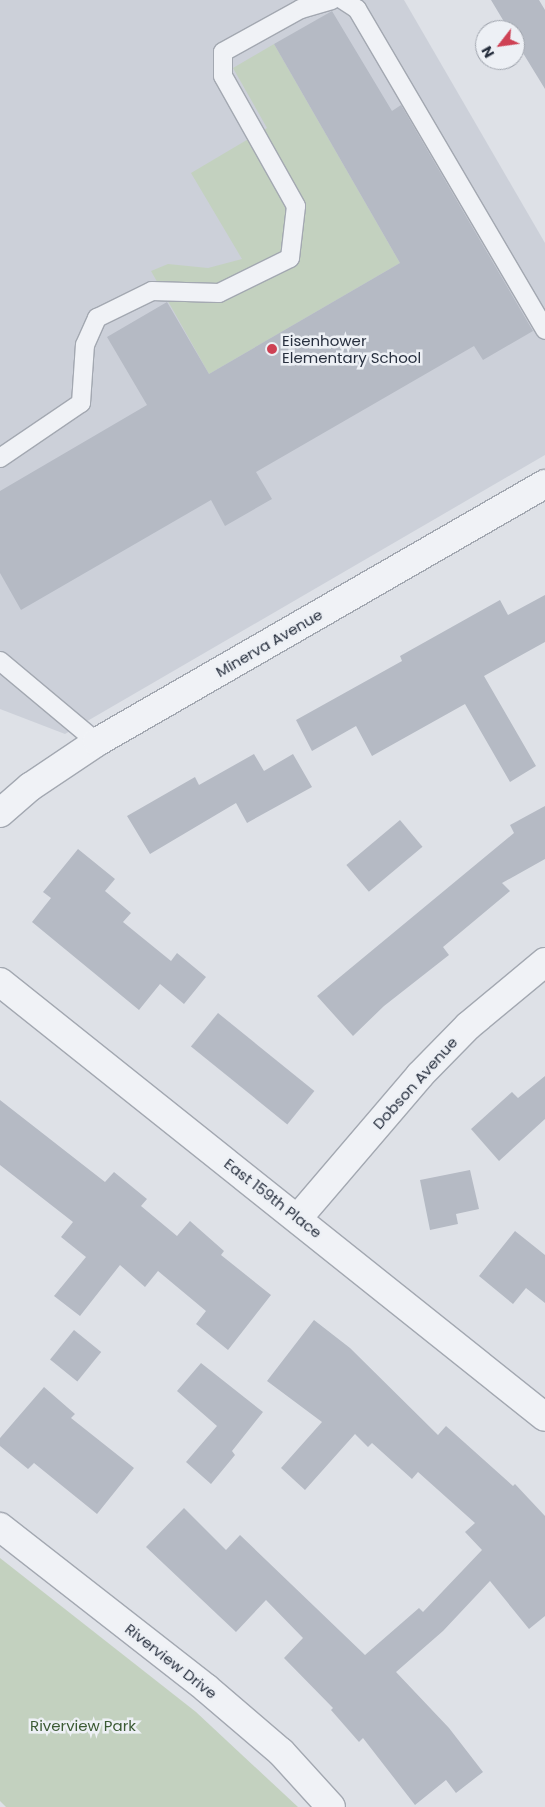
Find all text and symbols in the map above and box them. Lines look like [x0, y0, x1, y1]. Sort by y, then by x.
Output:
north arrow [475, 20, 525, 70]
text: N [477, 42, 499, 62]
place label: Eisenhower Elementary School [282, 331, 421, 366]
marker: Eisenhower Elementary School [266, 343, 278, 355]
street label: Minerva Avenue [213, 605, 325, 681]
street label: Dobson Avenue [369, 1033, 461, 1133]
street label: East 159th Place [221, 1154, 325, 1242]
street label: Riverview Drive [122, 1620, 220, 1702]
park label: Riverview Park [30, 1717, 136, 1735]

